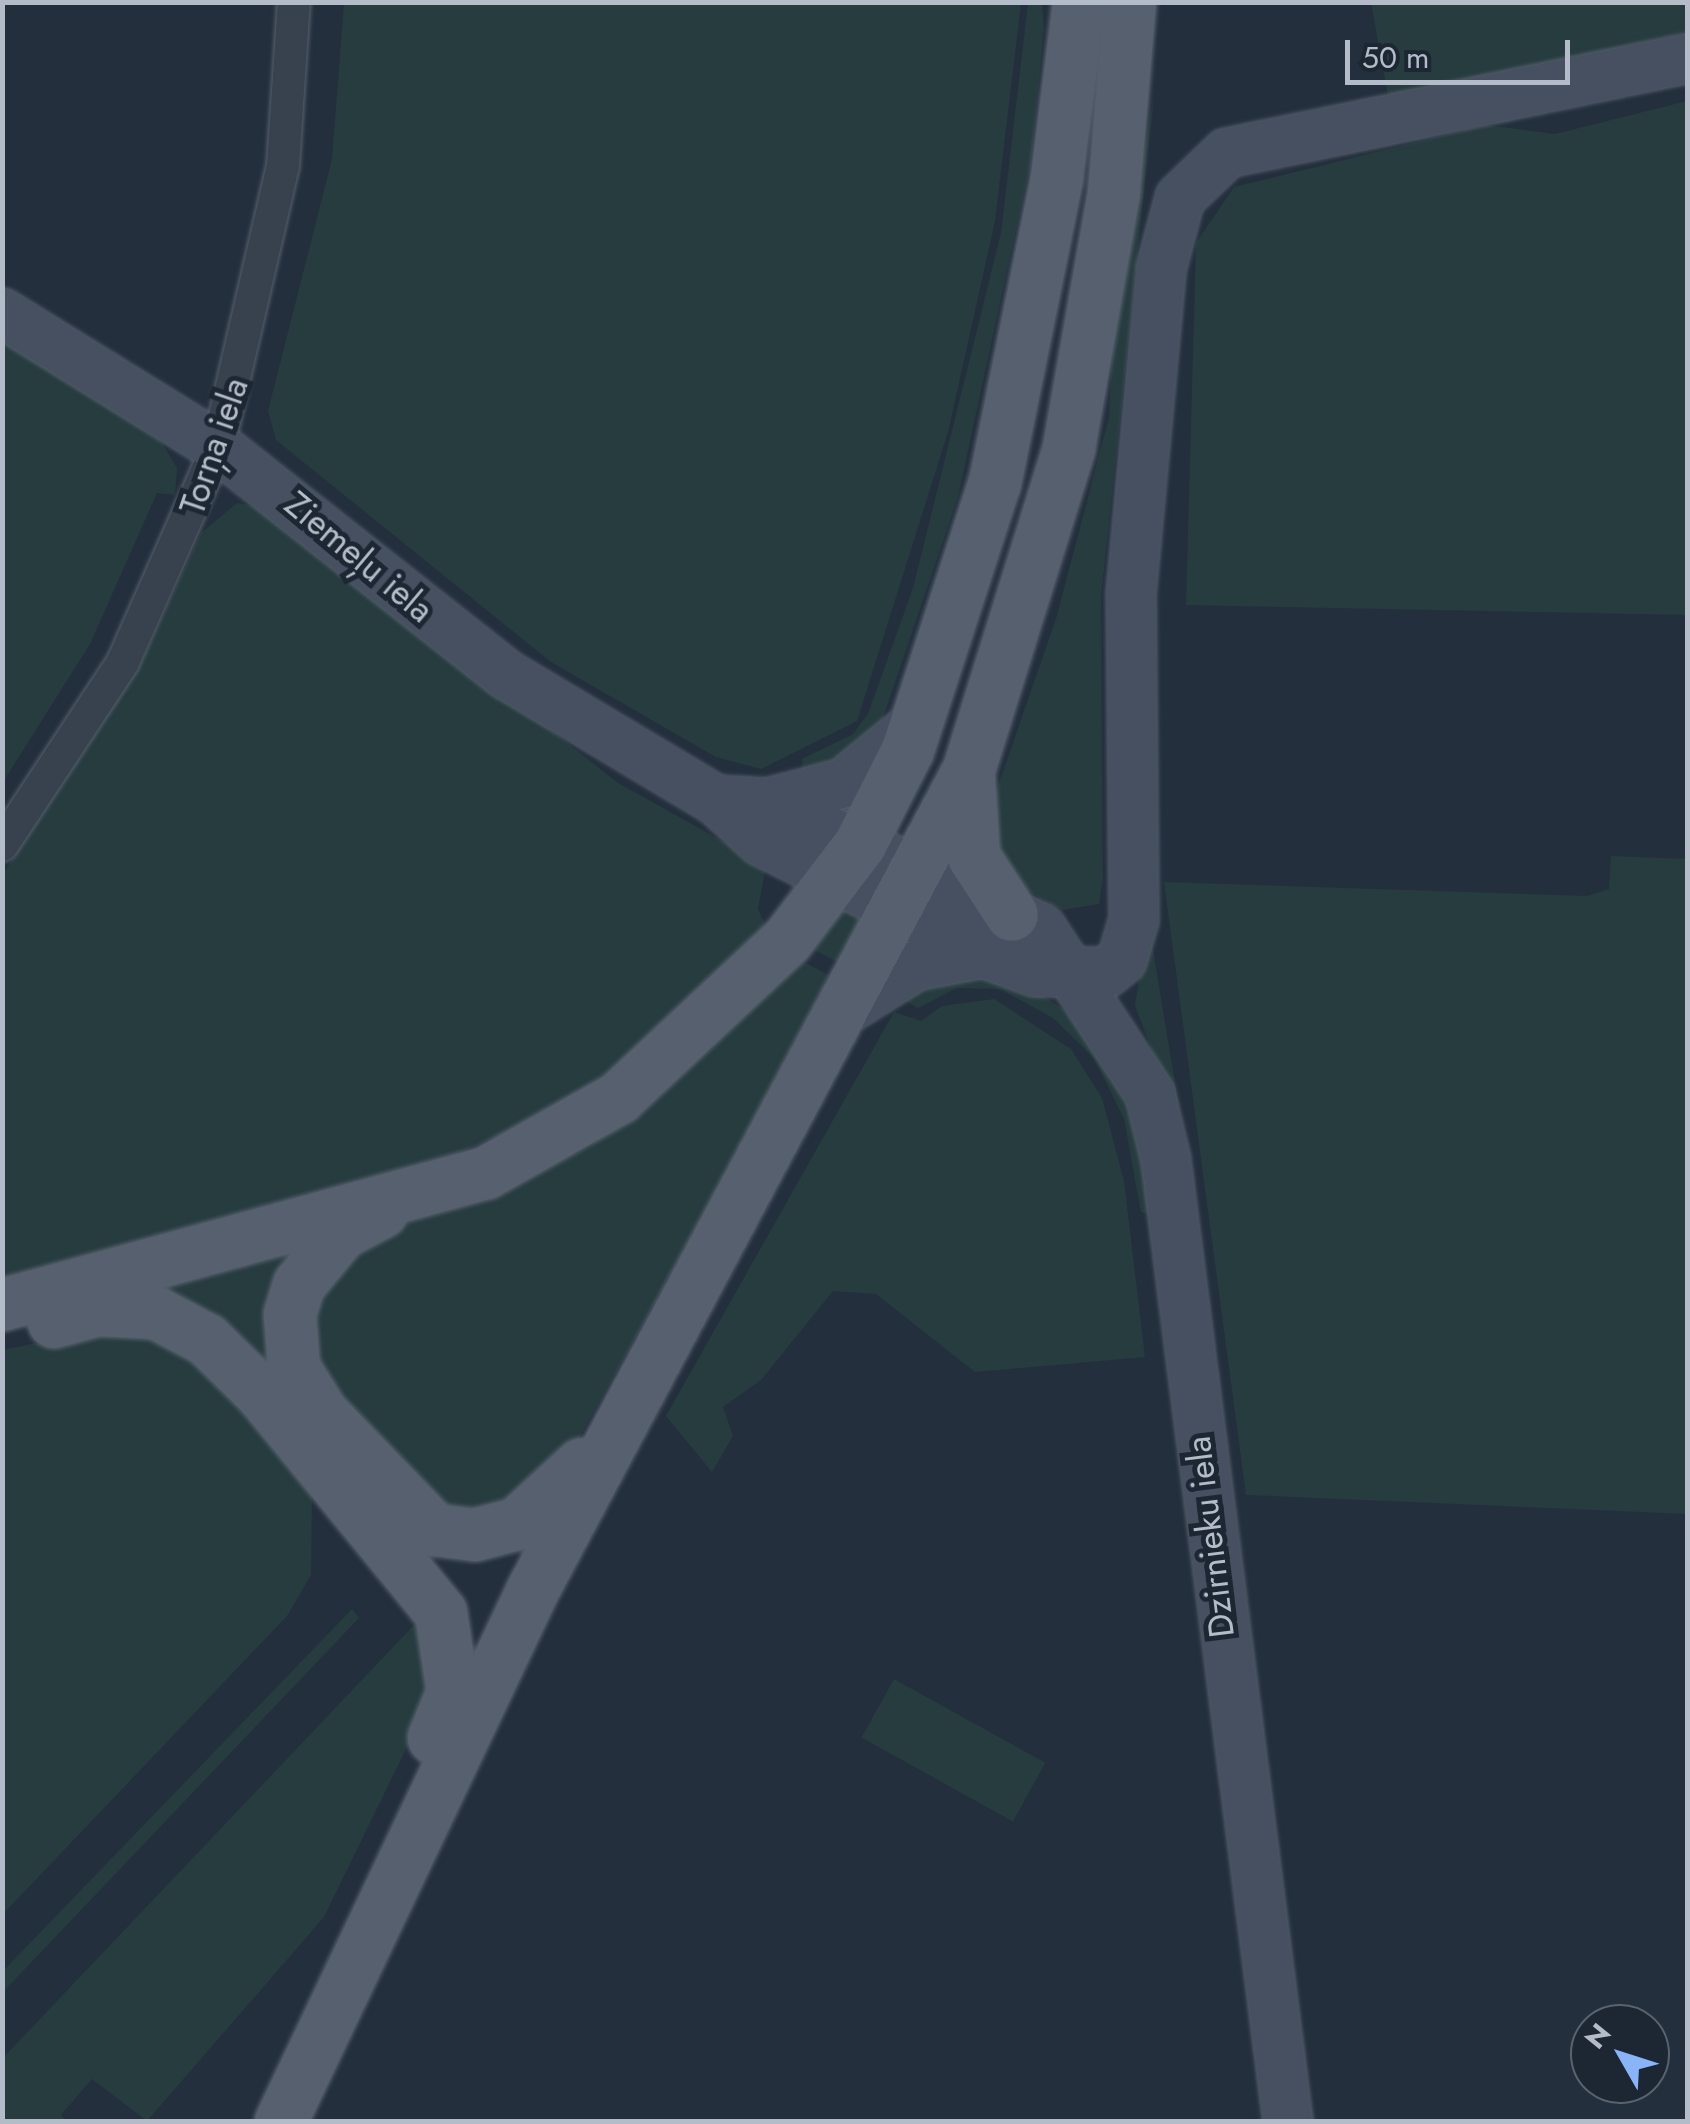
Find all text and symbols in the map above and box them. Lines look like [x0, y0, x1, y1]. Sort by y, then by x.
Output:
scale bar [1350, 20, 1575, 82]
text: 50 m [1362, 36, 1429, 79]
street label: Torņa iela [171, 372, 257, 520]
street label: Ziemeļu iela [276, 483, 442, 631]
street label: Dzirnieku iela [1177, 1434, 1243, 1640]
north arrow [1570, 2004, 1670, 2104]
text: N [1575, 2015, 1621, 2058]

